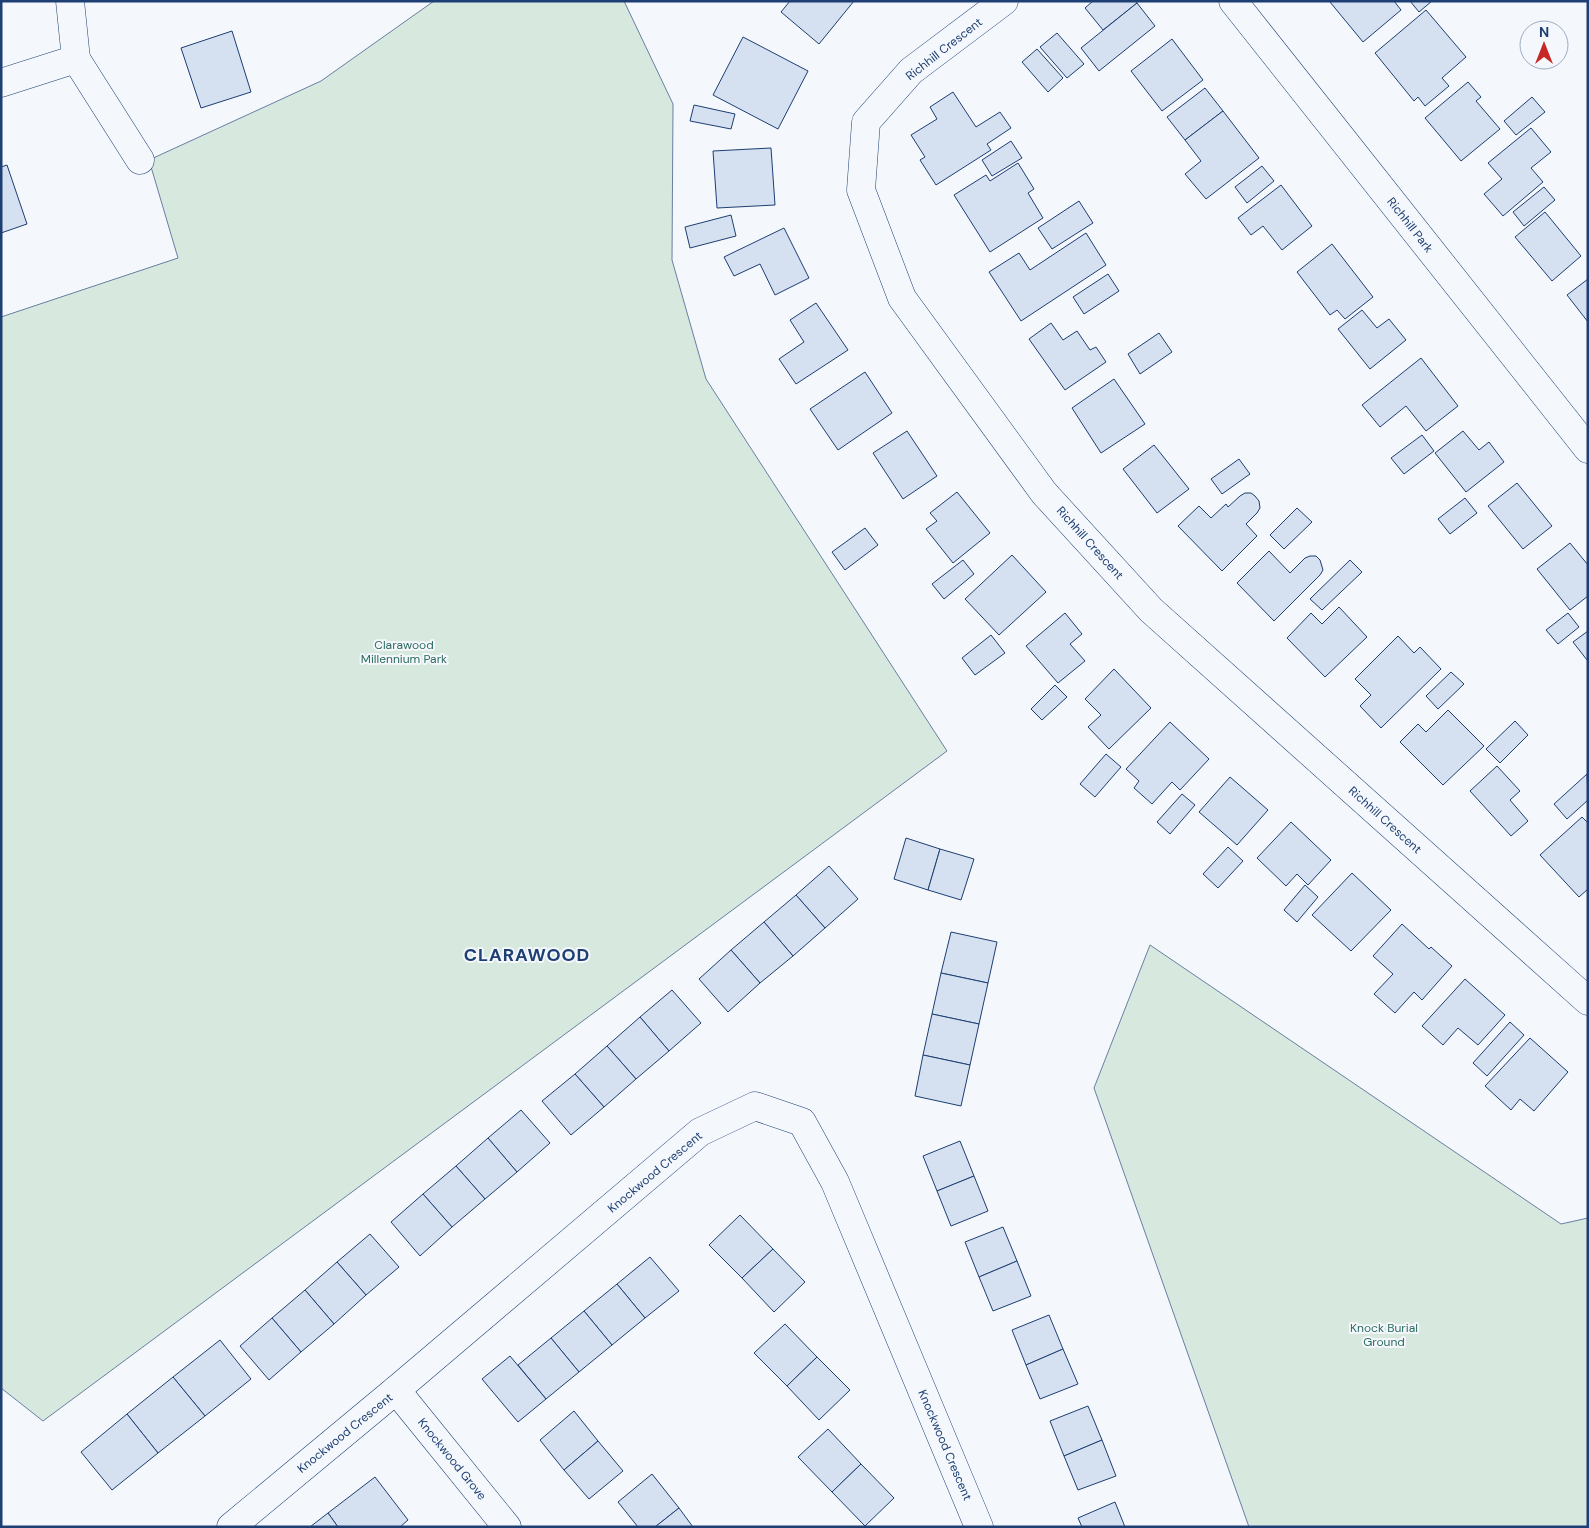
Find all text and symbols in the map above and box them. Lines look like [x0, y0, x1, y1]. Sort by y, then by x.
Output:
street label: Richhill Crescent [902, 14, 986, 84]
north arrow [1519, 20, 1569, 70]
text: N [1539, 23, 1549, 41]
street label: Richhill Park [1383, 194, 1437, 256]
street label: Richhill Crescent [1053, 503, 1127, 583]
park label: Clarawood Millennium Park [361, 637, 447, 667]
street label: Richhill Crescent [1345, 783, 1425, 857]
district label: CLARAWOOD [464, 943, 590, 967]
street label: Knockwood Crescent [604, 1128, 706, 1216]
park label: Knock Burial Ground [1350, 1320, 1418, 1350]
street label: Knockwood Crescent [914, 1387, 976, 1503]
street label: Knockwood Crescent [294, 1389, 396, 1477]
street label: Knockwood Grove [414, 1415, 490, 1503]

